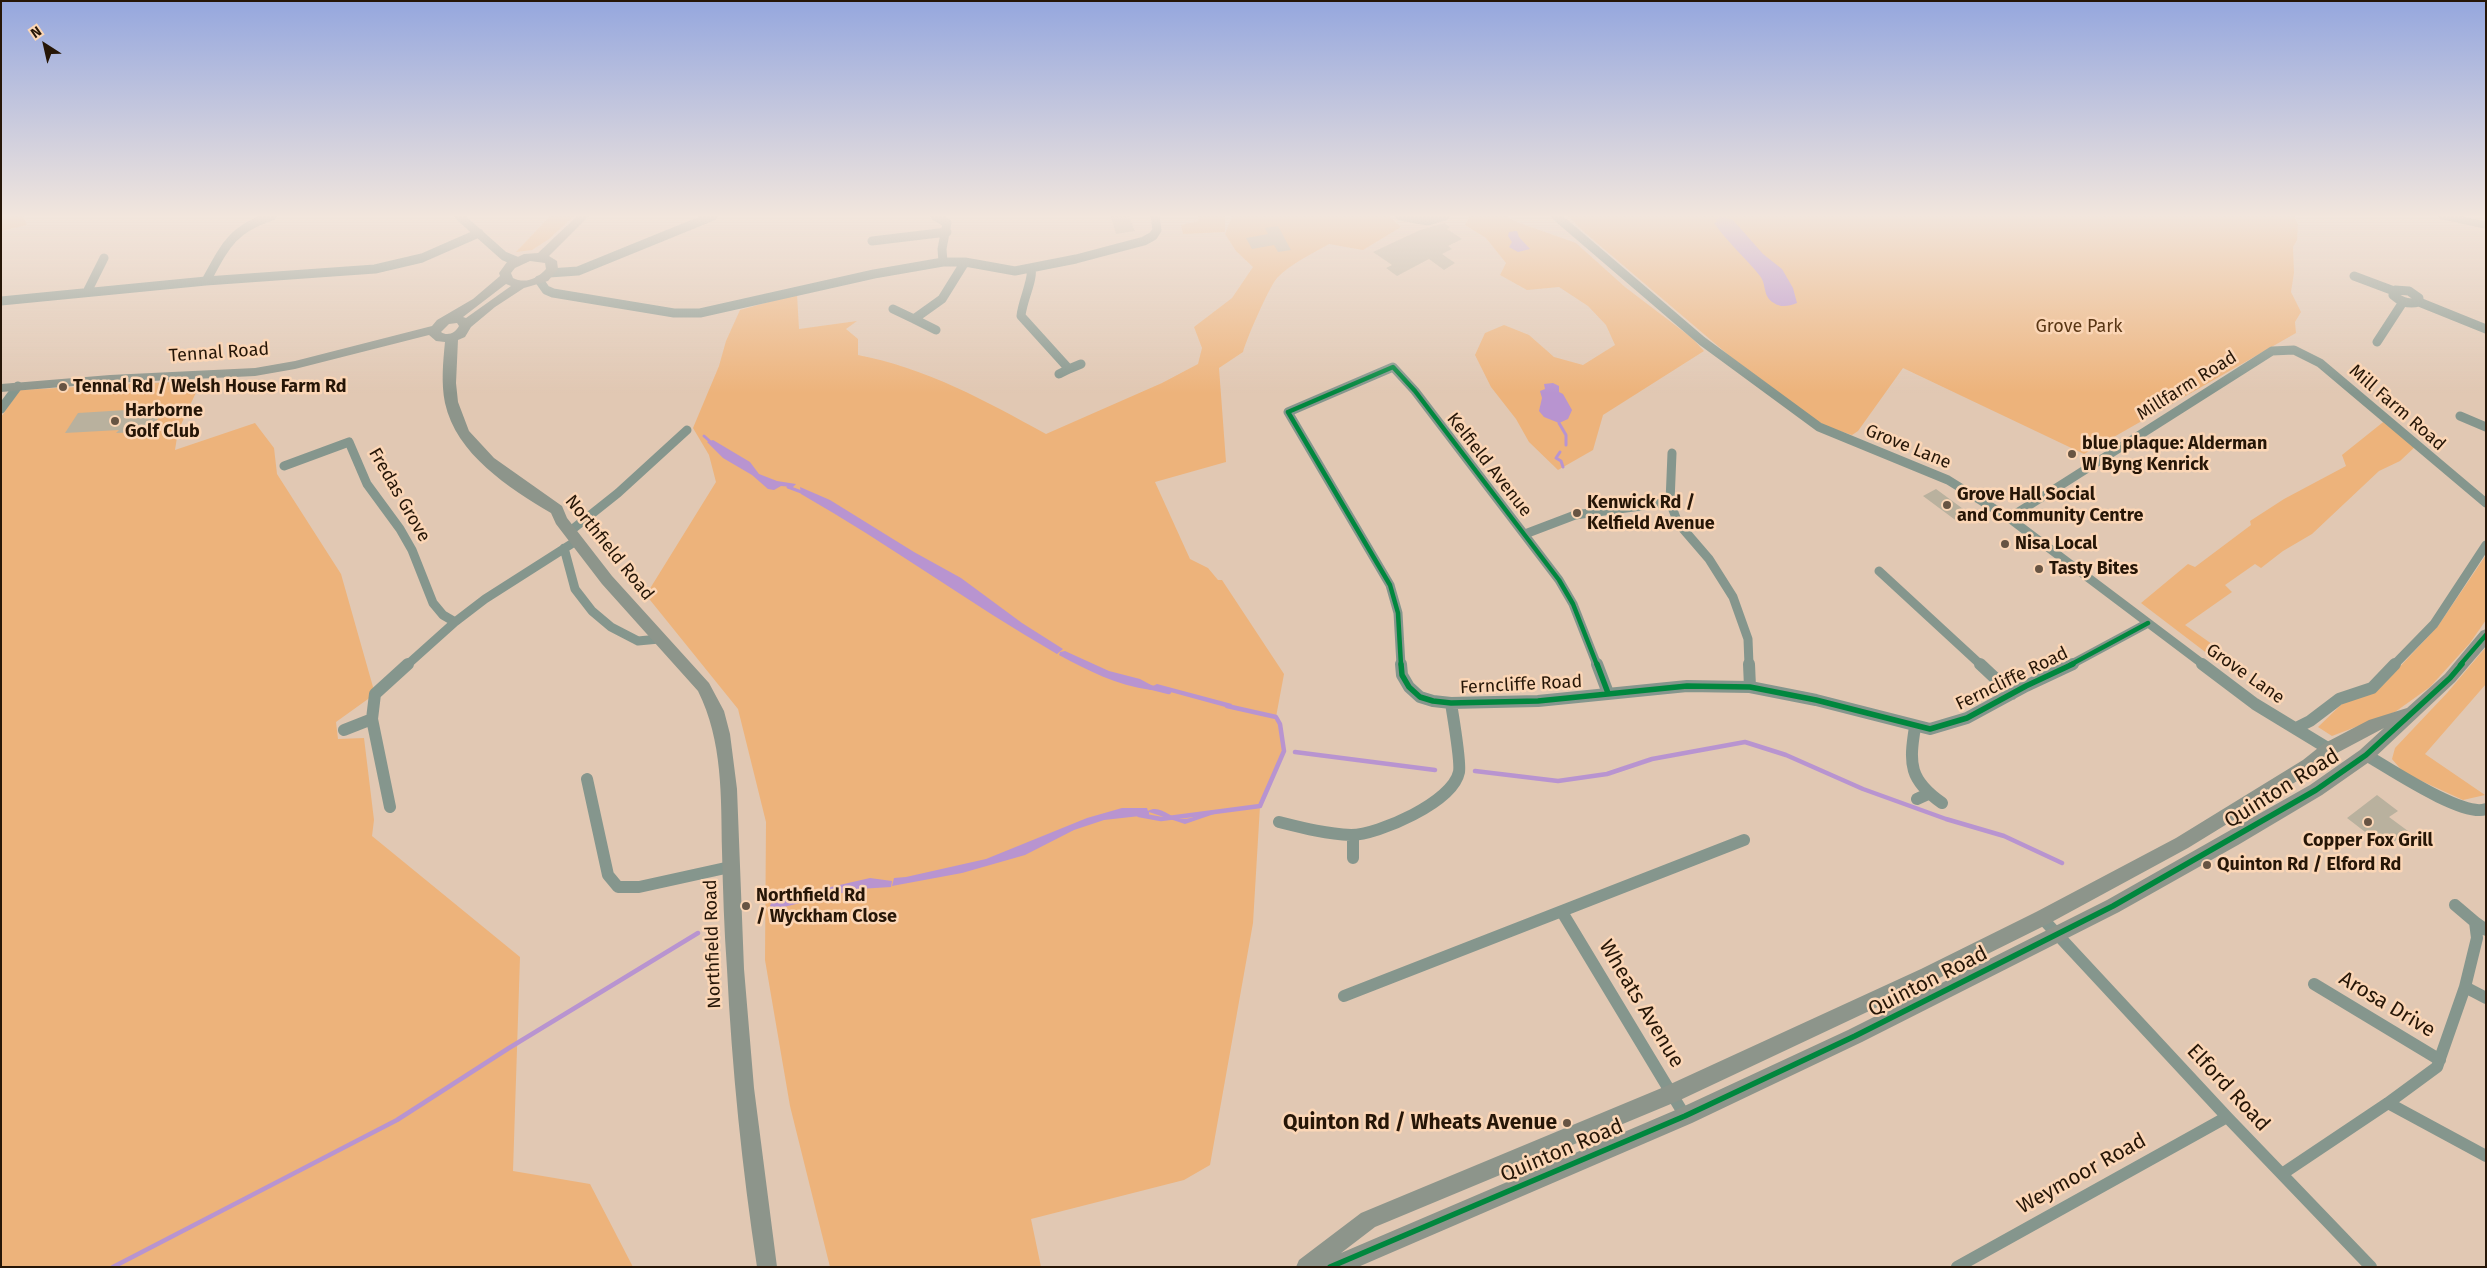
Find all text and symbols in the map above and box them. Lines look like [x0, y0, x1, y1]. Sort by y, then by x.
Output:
north arrow [20, 20, 70, 70]
text: N [27, 23, 45, 42]
park label: Grove Park [2036, 316, 2122, 338]
street label: Tennal Road [168, 339, 270, 367]
street label: Millfarm Road [2133, 347, 2241, 425]
street label: Mill Farm Road [2344, 360, 2450, 456]
place label: Tennal Rd / Welsh House Farm Rd [73, 376, 347, 398]
marker: Tennal Rd / Welsh House Farm Rd [57, 381, 69, 393]
place label: Harborne Golf Club [125, 400, 203, 442]
street label: Kelfield Avenue [1442, 409, 1536, 521]
marker: Harborne Golf Club [109, 415, 121, 427]
street label: Grove Lane [1862, 420, 1954, 474]
place label: blue plaque: Alderman W Byng Kenrick [2082, 433, 2267, 476]
street label: Fredas Grove [363, 444, 435, 546]
marker: blue plaque: Alderman W Byng Kenrick [2066, 448, 2078, 460]
place label: Grove Hall Social and Community Centre [1957, 484, 2143, 526]
street label: Northfield Road [560, 491, 658, 605]
place label: Kenwick Rd / Kelfield Avenue [1587, 492, 1715, 534]
marker: Grove Hall Social and Community Centre [1941, 499, 1953, 511]
marker: Kenwick Rd / Kelfield Avenue [1571, 507, 1583, 519]
place label: Nisa Local [2015, 533, 2097, 555]
marker: Nisa Local [1999, 538, 2011, 550]
place label: Tasty Bites [2049, 558, 2138, 580]
marker: Tasty Bites [2033, 563, 2045, 575]
street label: Grove Lane [2202, 639, 2288, 709]
street label: Ferncliffe Road [1952, 642, 2072, 716]
street label: Ferncliffe Road [1459, 671, 1583, 699]
street label: Quinton Road [2220, 744, 2344, 834]
marker: Copper Fox Grill [2362, 816, 2374, 828]
place label: Copper Fox Grill [2303, 830, 2433, 852]
place label: Quinton Rd / Elford Rd [2217, 854, 2401, 876]
marker: Quinton Rd / Elford Rd [2201, 859, 2213, 871]
street label: Northfield Road [700, 879, 726, 1009]
place label: Northfield Rd / Wyckham Close [756, 885, 897, 928]
marker: Northfield Rd / Wyckham Close [740, 900, 752, 912]
street label: Wheats Avenue [1593, 935, 1689, 1073]
street label: Quinton Road [1864, 941, 1992, 1023]
street label: Arosa Drive [2334, 966, 2440, 1044]
street label: Elford Road [2181, 1039, 2275, 1137]
place label: Quinton Rd / Wheats Avenue [1283, 1110, 1557, 1136]
street label: Quinton Road [1497, 1114, 1627, 1188]
marker: Quinton Rd / Wheats Avenue [1561, 1117, 1573, 1129]
street label: Weymoor Road [2013, 1128, 2151, 1220]

